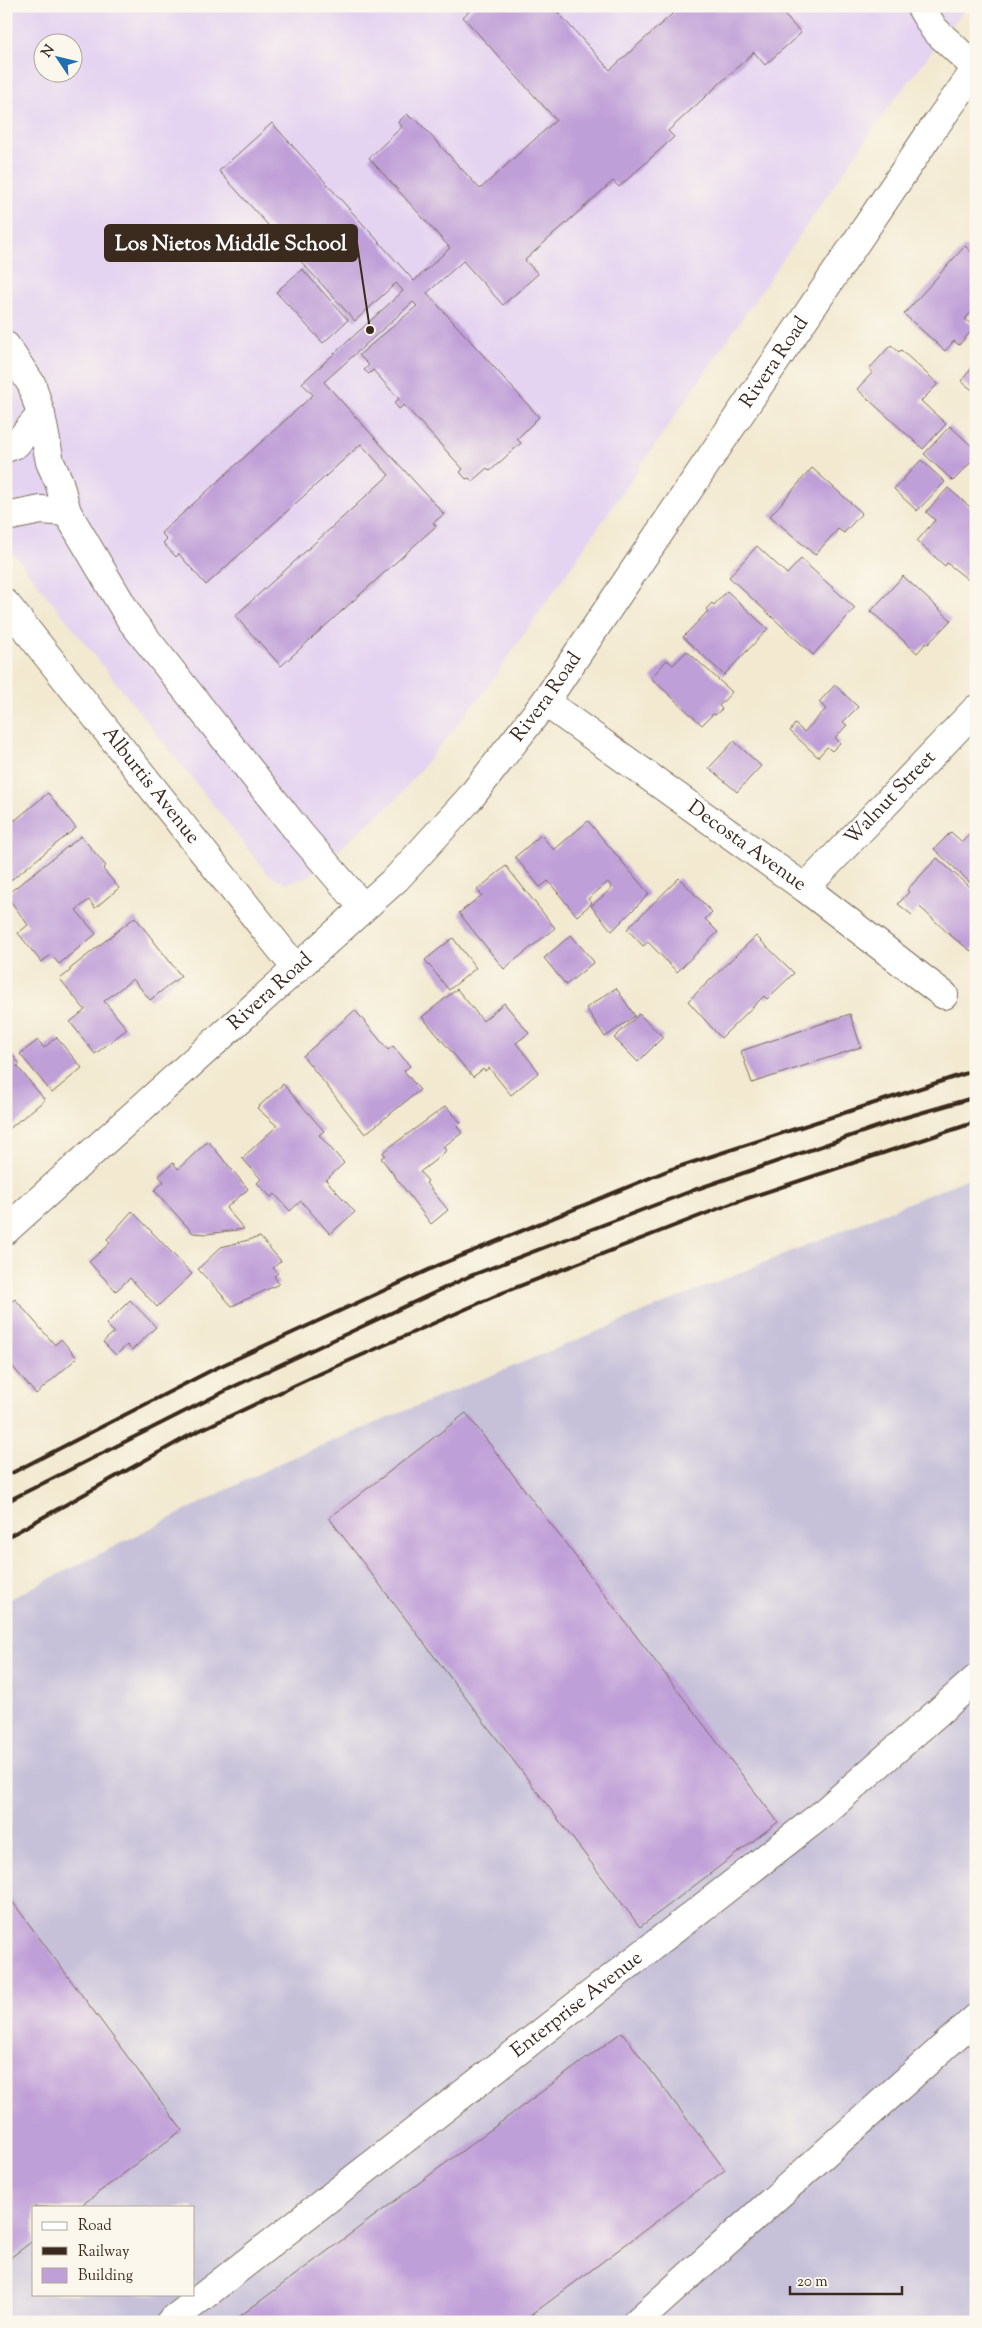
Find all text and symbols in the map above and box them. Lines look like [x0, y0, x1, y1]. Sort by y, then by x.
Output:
north arrow [32, 32, 82, 82]
text: N [38, 41, 60, 62]
callout: Los Nietos Middle School [105, 225, 357, 261]
text: Los Nietos Middle School [115, 230, 347, 260]
street label: Rivera Road [733, 311, 816, 414]
street label: Rivera Road [504, 646, 589, 749]
street label: Alburtis Avenue [94, 720, 207, 851]
street label: Walnut Street [838, 744, 943, 852]
street label: Decosta Avenue [681, 794, 812, 899]
street label: Rivera Road [222, 946, 319, 1038]
street label: Enterprise Avenue [505, 1944, 649, 2066]
legend [32, 2206, 195, 2296]
text: Road [78, 2216, 112, 2237]
text: Railway [78, 2242, 130, 2263]
scale bar [790, 2263, 902, 2295]
text: Building [78, 2266, 133, 2287]
text: 20 m [797, 2272, 828, 2293]

